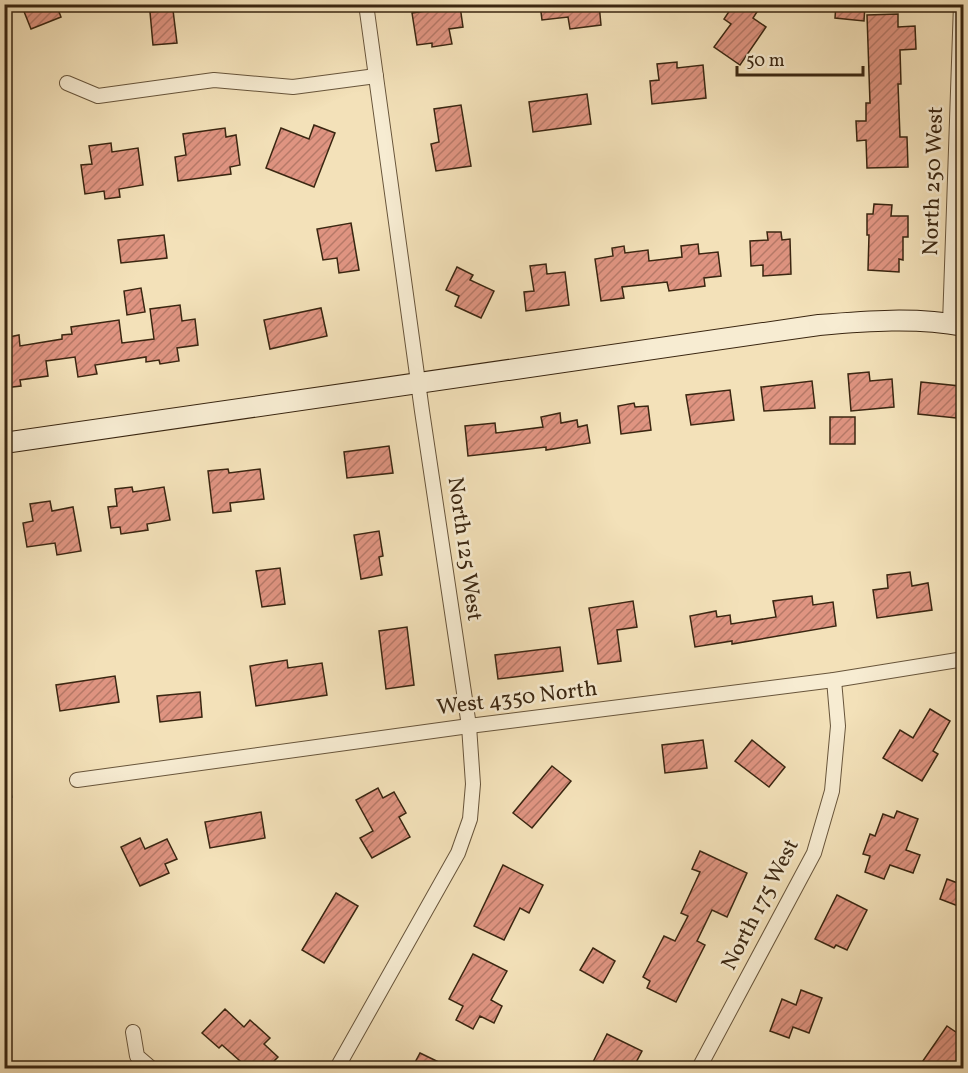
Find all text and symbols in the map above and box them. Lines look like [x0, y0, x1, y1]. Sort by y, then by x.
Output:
scale bar [737, 39, 863, 77]
text: 50 m [746, 49, 785, 74]
street label: North 250 West [916, 106, 952, 256]
street label: North 125 West [439, 475, 489, 623]
street label: West 4350 North [435, 674, 599, 724]
street label: North 175 West [715, 834, 808, 976]

